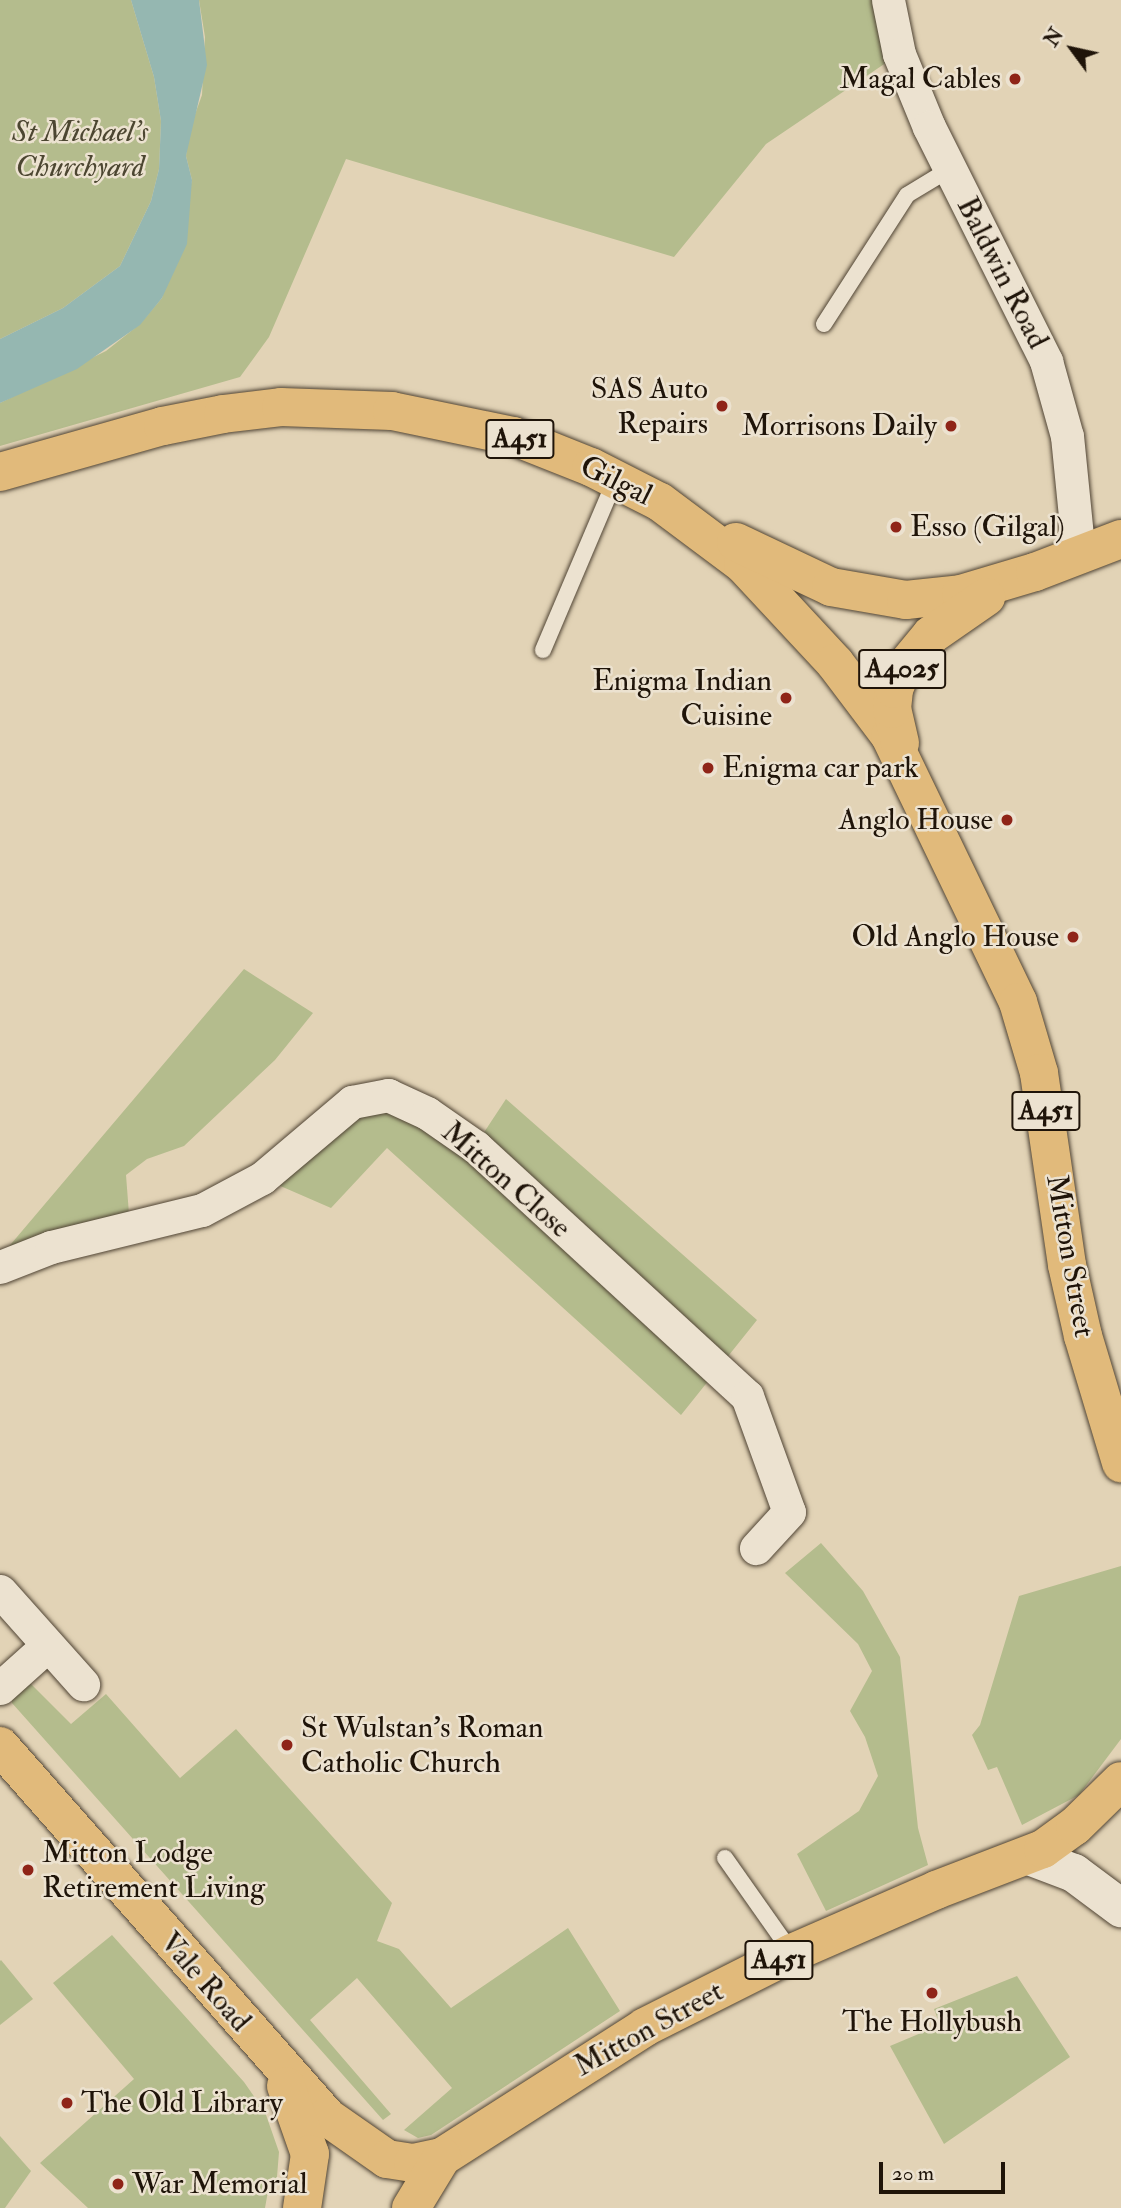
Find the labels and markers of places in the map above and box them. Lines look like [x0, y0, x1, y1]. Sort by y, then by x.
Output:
place label: Magal Cables [840, 61, 1001, 97]
marker: Magal Cables [1007, 71, 1023, 87]
place label: SAS Auto Repairs [591, 371, 708, 442]
marker: SAS Auto Repairs [714, 398, 730, 414]
place label: Morrisons Daily [741, 408, 937, 444]
marker: Morrisons Daily [943, 418, 959, 434]
place label: Esso (Gilgal) [910, 509, 1065, 545]
marker: Esso (Gilgal) [888, 519, 904, 535]
place label: Enigma Indian Cuisine [592, 663, 772, 734]
marker: Enigma Indian Cuisine [778, 690, 794, 706]
place label: Enigma car park [722, 750, 919, 786]
marker: Enigma car park [700, 760, 716, 776]
place label: Anglo House [838, 802, 993, 838]
marker: Anglo House [999, 812, 1015, 828]
place label: Old Anglo House [852, 919, 1059, 955]
marker: Old Anglo House [1065, 929, 1081, 945]
place label: St Wulstan's Roman Catholic Church [301, 1710, 544, 1780]
marker: St Wulstan's Roman Catholic Church [279, 1737, 295, 1753]
place label: Mitton Lodge Retirement Living [42, 1835, 265, 1906]
marker: Mitton Lodge Retirement Living [20, 1862, 36, 1878]
marker: The Hollybush [924, 1985, 940, 2001]
place label: The Hollybush [842, 2004, 1022, 2040]
place label: The Old Library [81, 2085, 283, 2121]
marker: The Old Library [59, 2095, 75, 2111]
place label: War Memorial [132, 2166, 308, 2202]
marker: War Memorial [110, 2176, 126, 2192]

